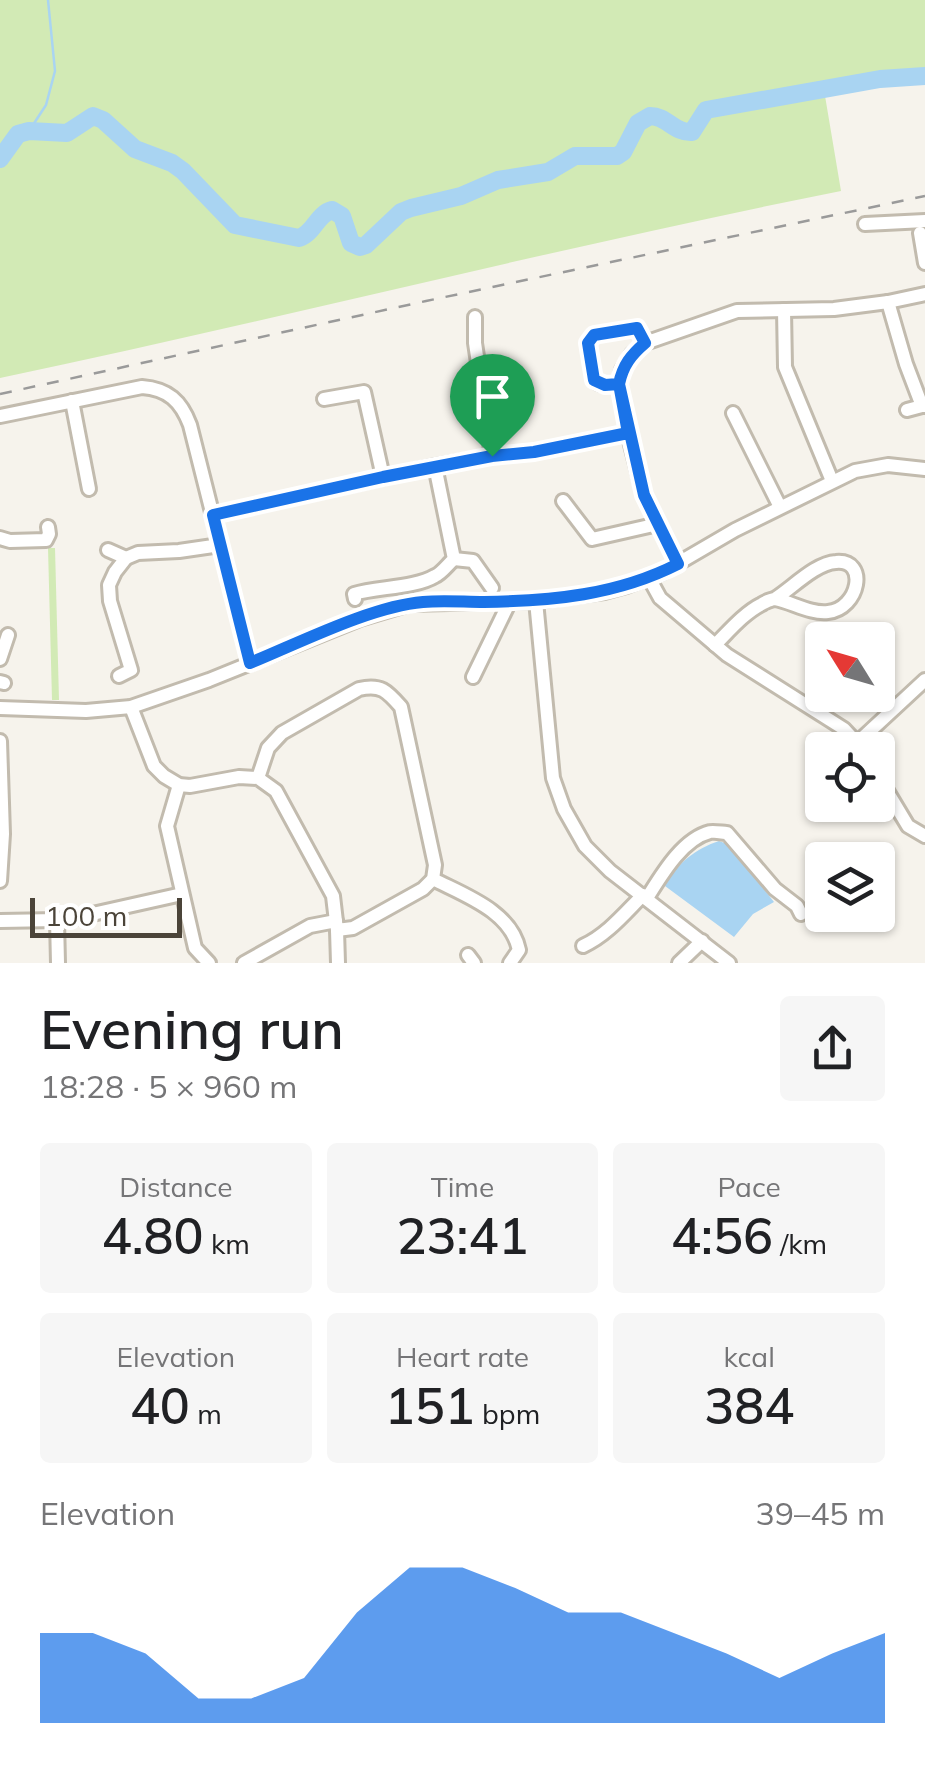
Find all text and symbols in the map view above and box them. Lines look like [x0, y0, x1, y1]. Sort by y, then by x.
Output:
pin [450, 354, 535, 457]
icon: arrive [465, 369, 520, 424]
north arrow [805, 622, 895, 712]
map controls [805, 622, 895, 932]
button: locate [805, 732, 895, 822]
button: layers [805, 842, 895, 932]
scale bar [30, 893, 182, 938]
text: 100 m [45, 898, 127, 933]
text: Evening run [40, 994, 344, 1063]
button: share [780, 996, 885, 1101]
text: 18:28 · 5 × 960 m [40, 1066, 297, 1106]
text: Distance [119, 1169, 232, 1204]
text: Time [431, 1169, 494, 1204]
text: Pace [718, 1169, 781, 1204]
text: 4.80 [102, 1204, 204, 1267]
text: 23:41 [397, 1204, 528, 1267]
text: 4:56 [671, 1204, 773, 1267]
text: km [204, 1226, 250, 1261]
text: /km [773, 1226, 827, 1261]
text: Elevation [117, 1339, 235, 1374]
text: Heart rate [396, 1339, 529, 1374]
text: kcal [724, 1339, 775, 1374]
text: 40 [130, 1374, 190, 1437]
text: 151 [385, 1374, 475, 1437]
text: 384 [704, 1374, 794, 1437]
text: m [190, 1396, 222, 1431]
text: bpm [475, 1396, 540, 1431]
text: Elevation [40, 1493, 175, 1533]
text: 39–45 m [756, 1493, 885, 1533]

